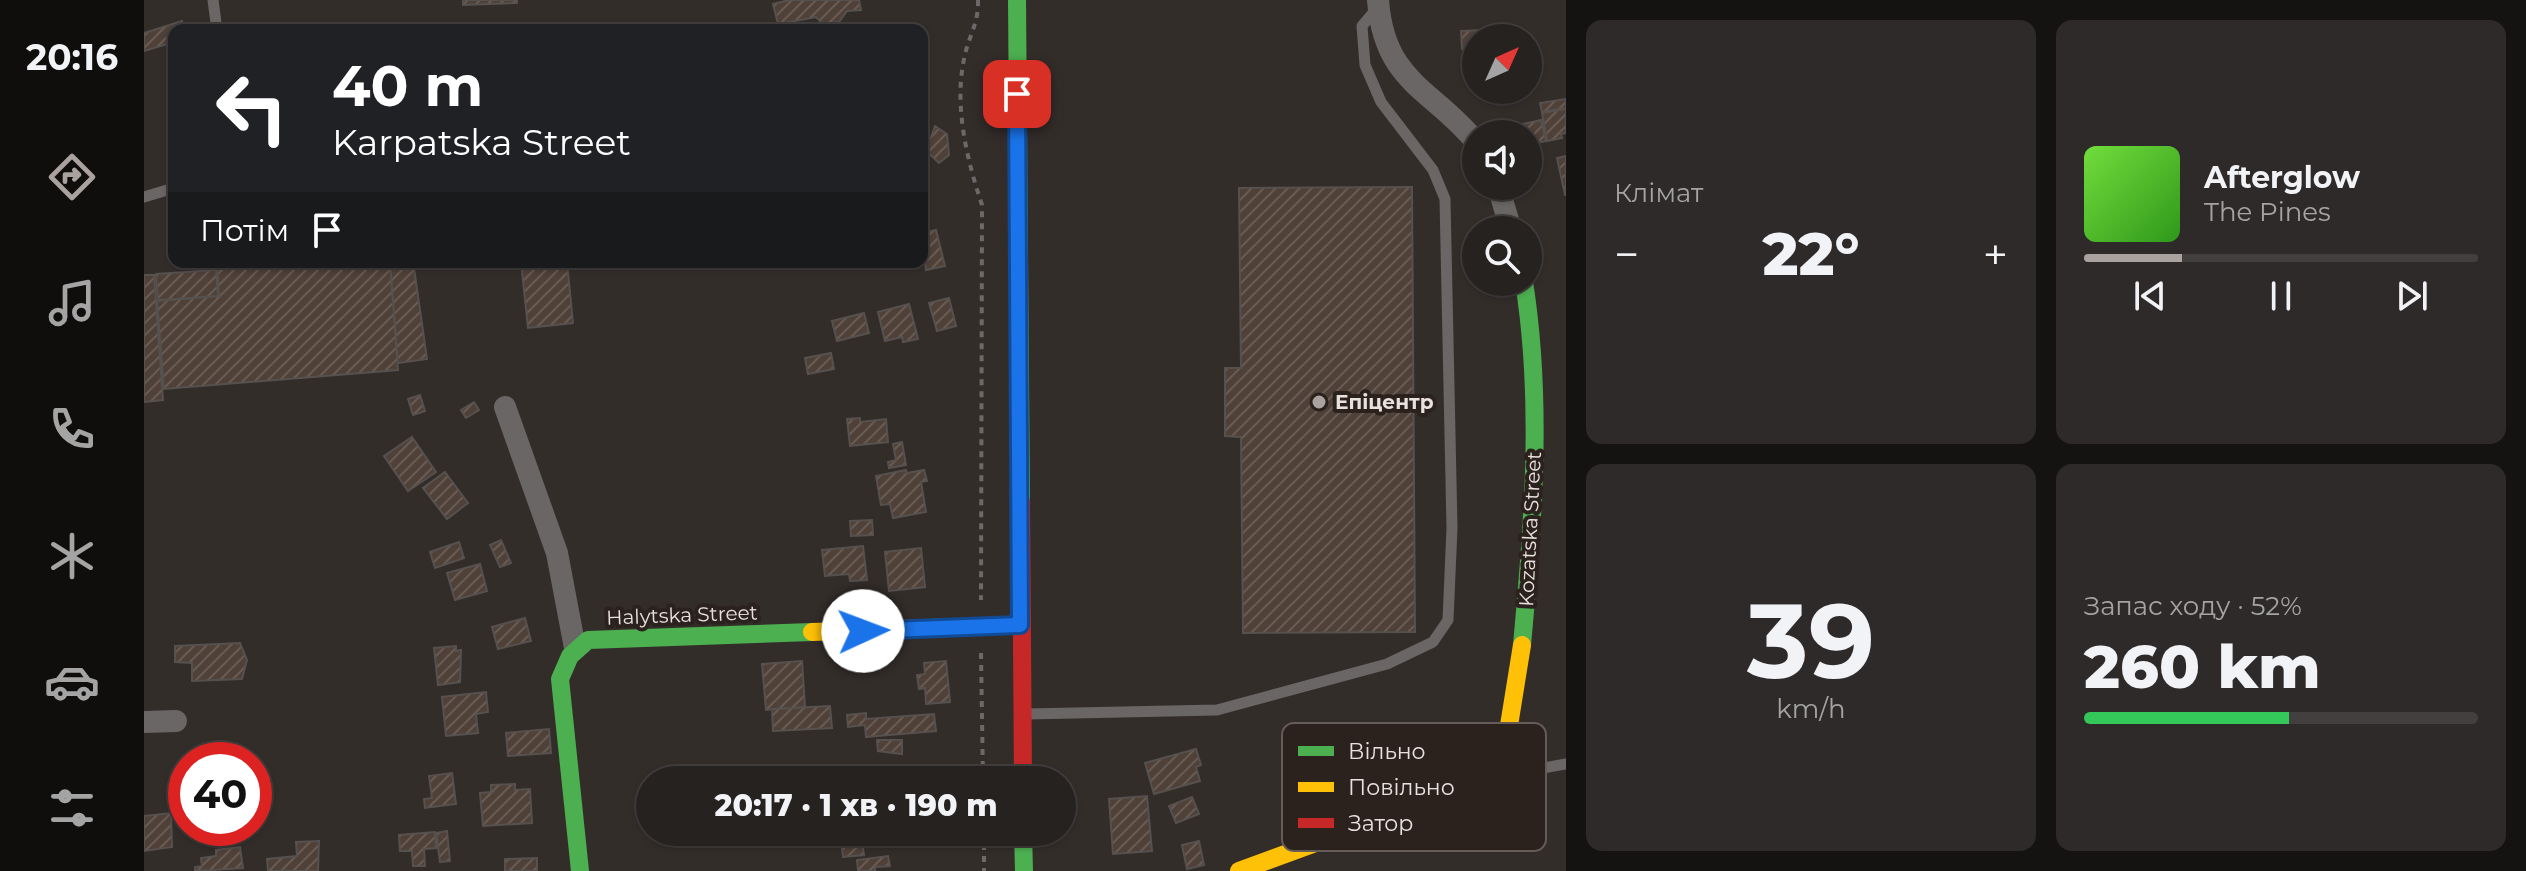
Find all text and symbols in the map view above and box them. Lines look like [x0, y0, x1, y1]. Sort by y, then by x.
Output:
north arrow [1462, 24, 1542, 104]
map controls [1462, 24, 1542, 296]
text: 20:16 [26, 35, 118, 79]
text: 40 m [332, 52, 483, 120]
icon: left [200, 56, 304, 160]
pin [983, 60, 1051, 128]
icon: arrive [995, 72, 1039, 116]
text: Karpatska Street [332, 120, 631, 164]
button: sound [1462, 120, 1542, 200]
icon: directions [44, 149, 100, 205]
text: Afterglow [2204, 159, 2360, 196]
text: Клімат [1614, 177, 1703, 209]
text: The Pines [2204, 196, 2331, 228]
icon: arrive [305, 208, 349, 252]
text: Потім [200, 212, 289, 249]
button: search [1462, 216, 1542, 296]
text: 22° [1763, 217, 1859, 290]
text: − [1614, 227, 1639, 281]
text: + [1983, 227, 2008, 281]
icon: previous [2128, 274, 2172, 318]
icon: pause [2259, 274, 2303, 318]
icon: next [2390, 274, 2434, 318]
icon: music [44, 275, 100, 331]
place label: Епіцентр [1335, 390, 1434, 414]
marker: Епіцентр [1310, 393, 1328, 411]
icon: phone [44, 401, 100, 457]
street label: Kozatska Street [1514, 451, 1546, 607]
icon: climate [44, 528, 100, 584]
text: 39 [1747, 577, 1875, 704]
position arrow [821, 589, 905, 673]
text: Запас ходу · 52% [2084, 590, 2302, 622]
street label: Halytska Street [606, 600, 758, 630]
text: 260 km [2084, 630, 2321, 703]
icon: car [44, 654, 100, 710]
text: km/h [1776, 693, 1846, 725]
legend [1282, 723, 1546, 851]
text: Вільно [1348, 738, 1426, 765]
speed limit sign: 40 [168, 742, 272, 846]
text: Повільно [1348, 774, 1455, 801]
icon: filters [44, 780, 100, 836]
text: 20:17 · 1 хв · 190 m [714, 787, 998, 824]
text: Затор [1348, 810, 1413, 837]

